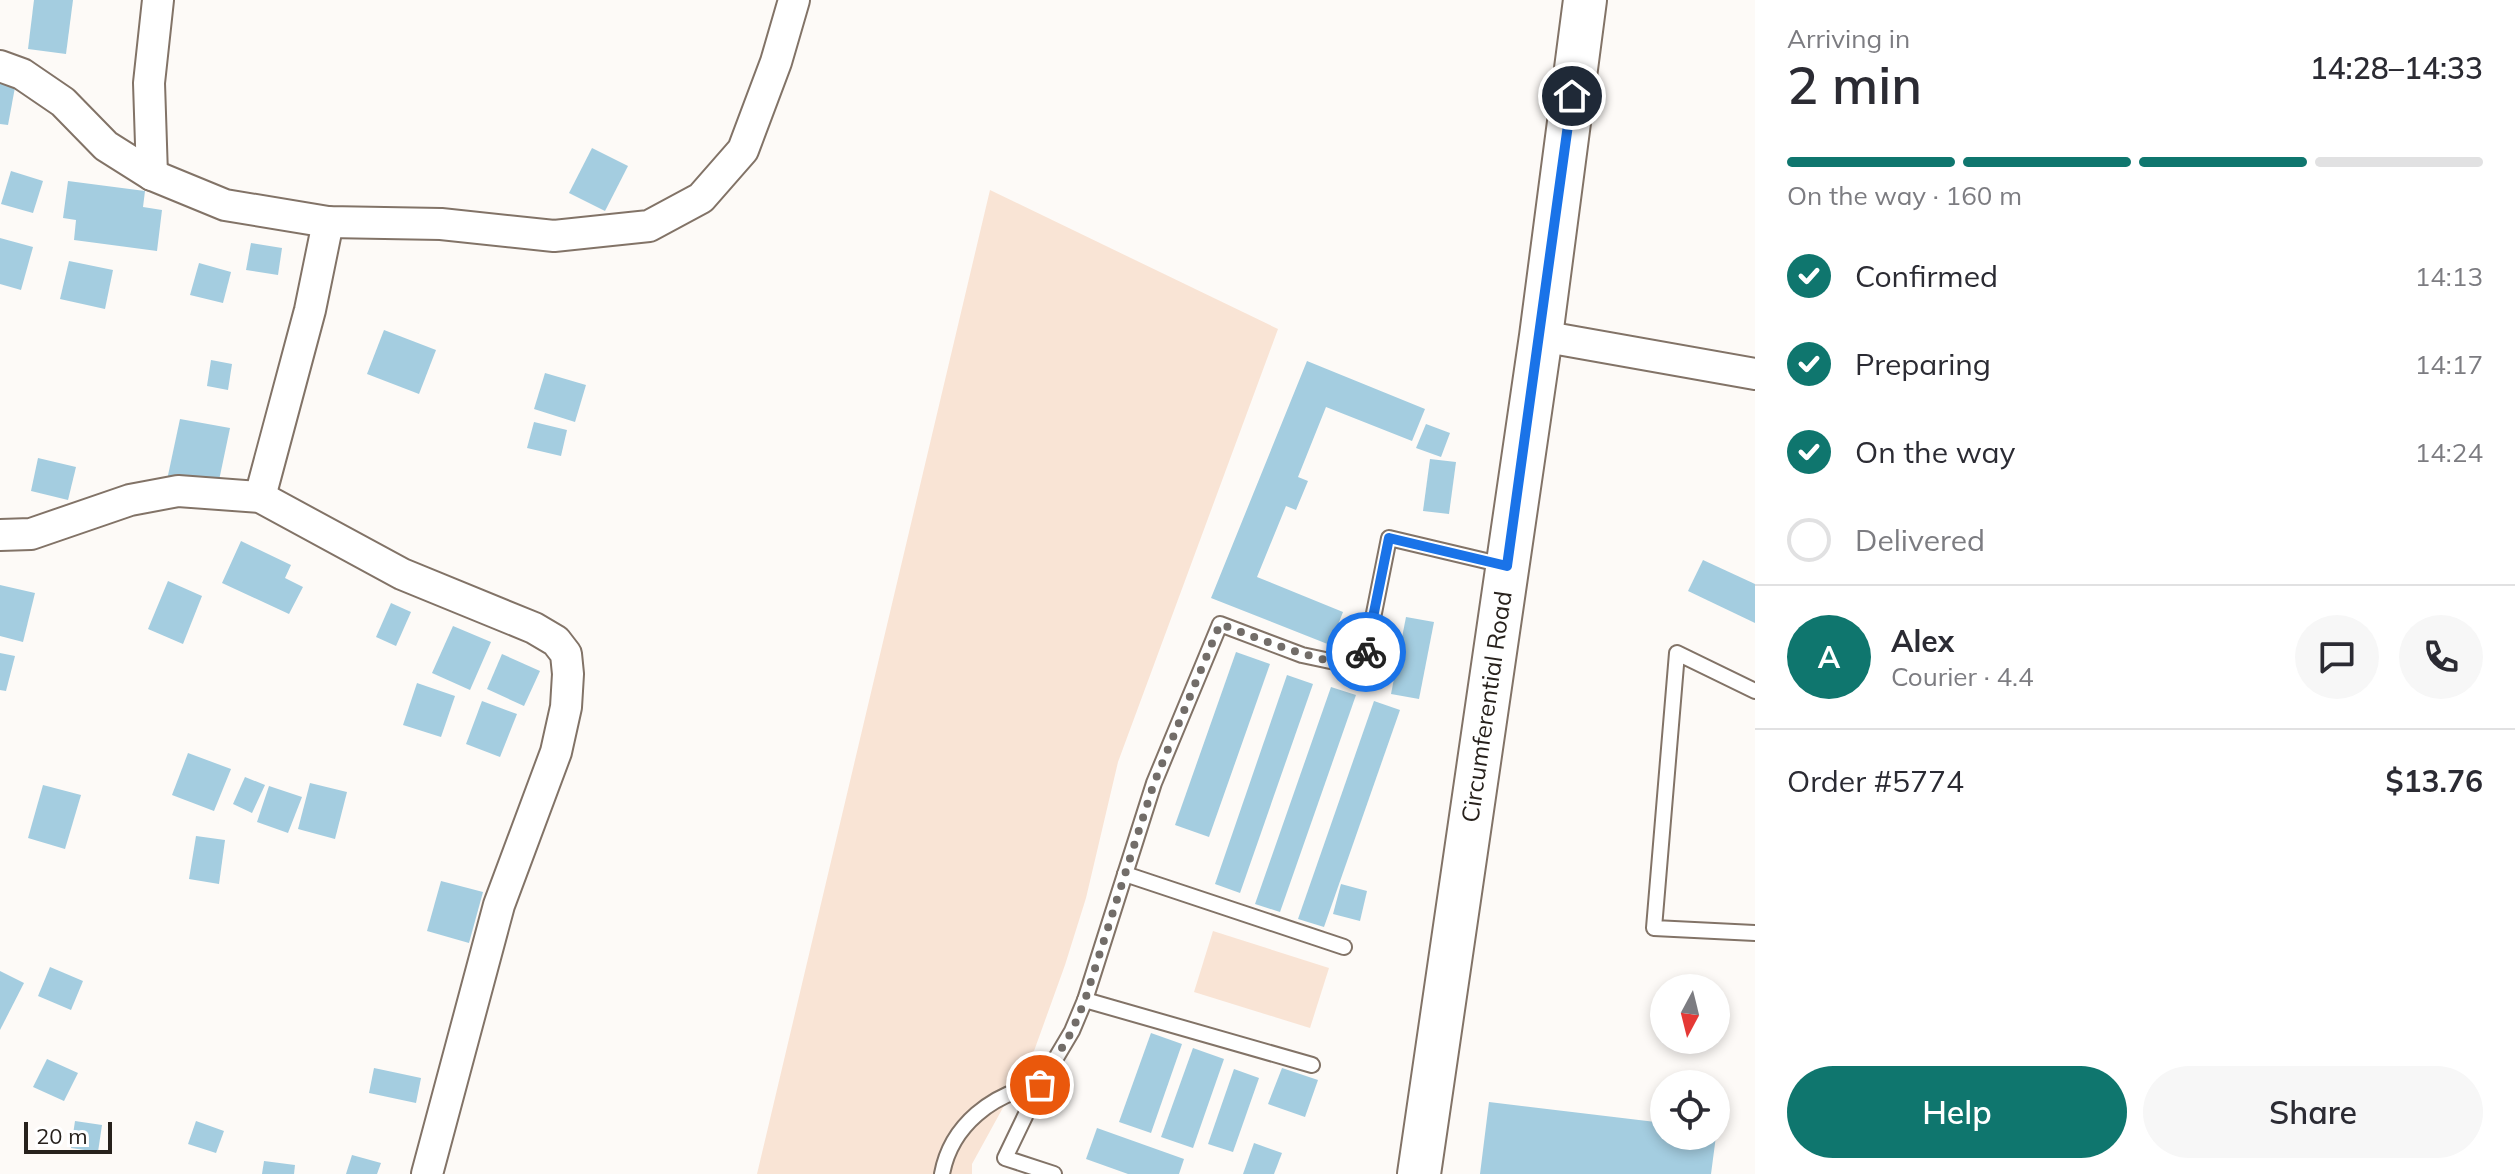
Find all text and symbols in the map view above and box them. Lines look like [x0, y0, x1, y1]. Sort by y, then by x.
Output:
text: Arriving in [1787, 22, 1910, 55]
text: 14:28–14:33 [2310, 49, 2483, 87]
text: 2 min [1787, 52, 1922, 117]
pin [1538, 62, 1606, 130]
icon: home [1550, 74, 1594, 118]
text: On the way · 160 m [1787, 179, 2022, 212]
icon: check [1787, 254, 1831, 298]
text: Confirmed [1855, 257, 1998, 295]
text: 14:13 [2415, 260, 2483, 293]
icon: check [1787, 342, 1831, 386]
text: Preparing [1855, 345, 1991, 383]
text: 14:17 [2415, 348, 2483, 381]
icon: check [1787, 430, 1831, 474]
text: On the way [1855, 433, 2015, 471]
text: 14:24 [2415, 436, 2483, 469]
text: Delivered [1855, 521, 1985, 559]
street label: Circumferential Road [1454, 589, 1518, 824]
courier [1326, 612, 1406, 692]
button: chat [2295, 615, 2379, 699]
button: phone [2399, 615, 2483, 699]
text: Alex [1891, 622, 1954, 660]
icon: bike [1344, 630, 1388, 674]
text: A [1818, 638, 1840, 676]
text: Courier · 4.4 [1891, 660, 2034, 693]
text: Order #5774 [1787, 762, 1964, 800]
text: $13.76 [2386, 762, 2483, 800]
north arrow [1650, 974, 1730, 1054]
map controls [1650, 974, 1730, 1150]
pin [1006, 1051, 1074, 1119]
icon: bag [1018, 1063, 1062, 1107]
button: Help [1787, 1066, 2127, 1158]
button: Share [2143, 1066, 2483, 1158]
button: locate [1650, 1070, 1730, 1150]
scale bar [24, 1118, 112, 1154]
text: 20 m [36, 1122, 87, 1150]

